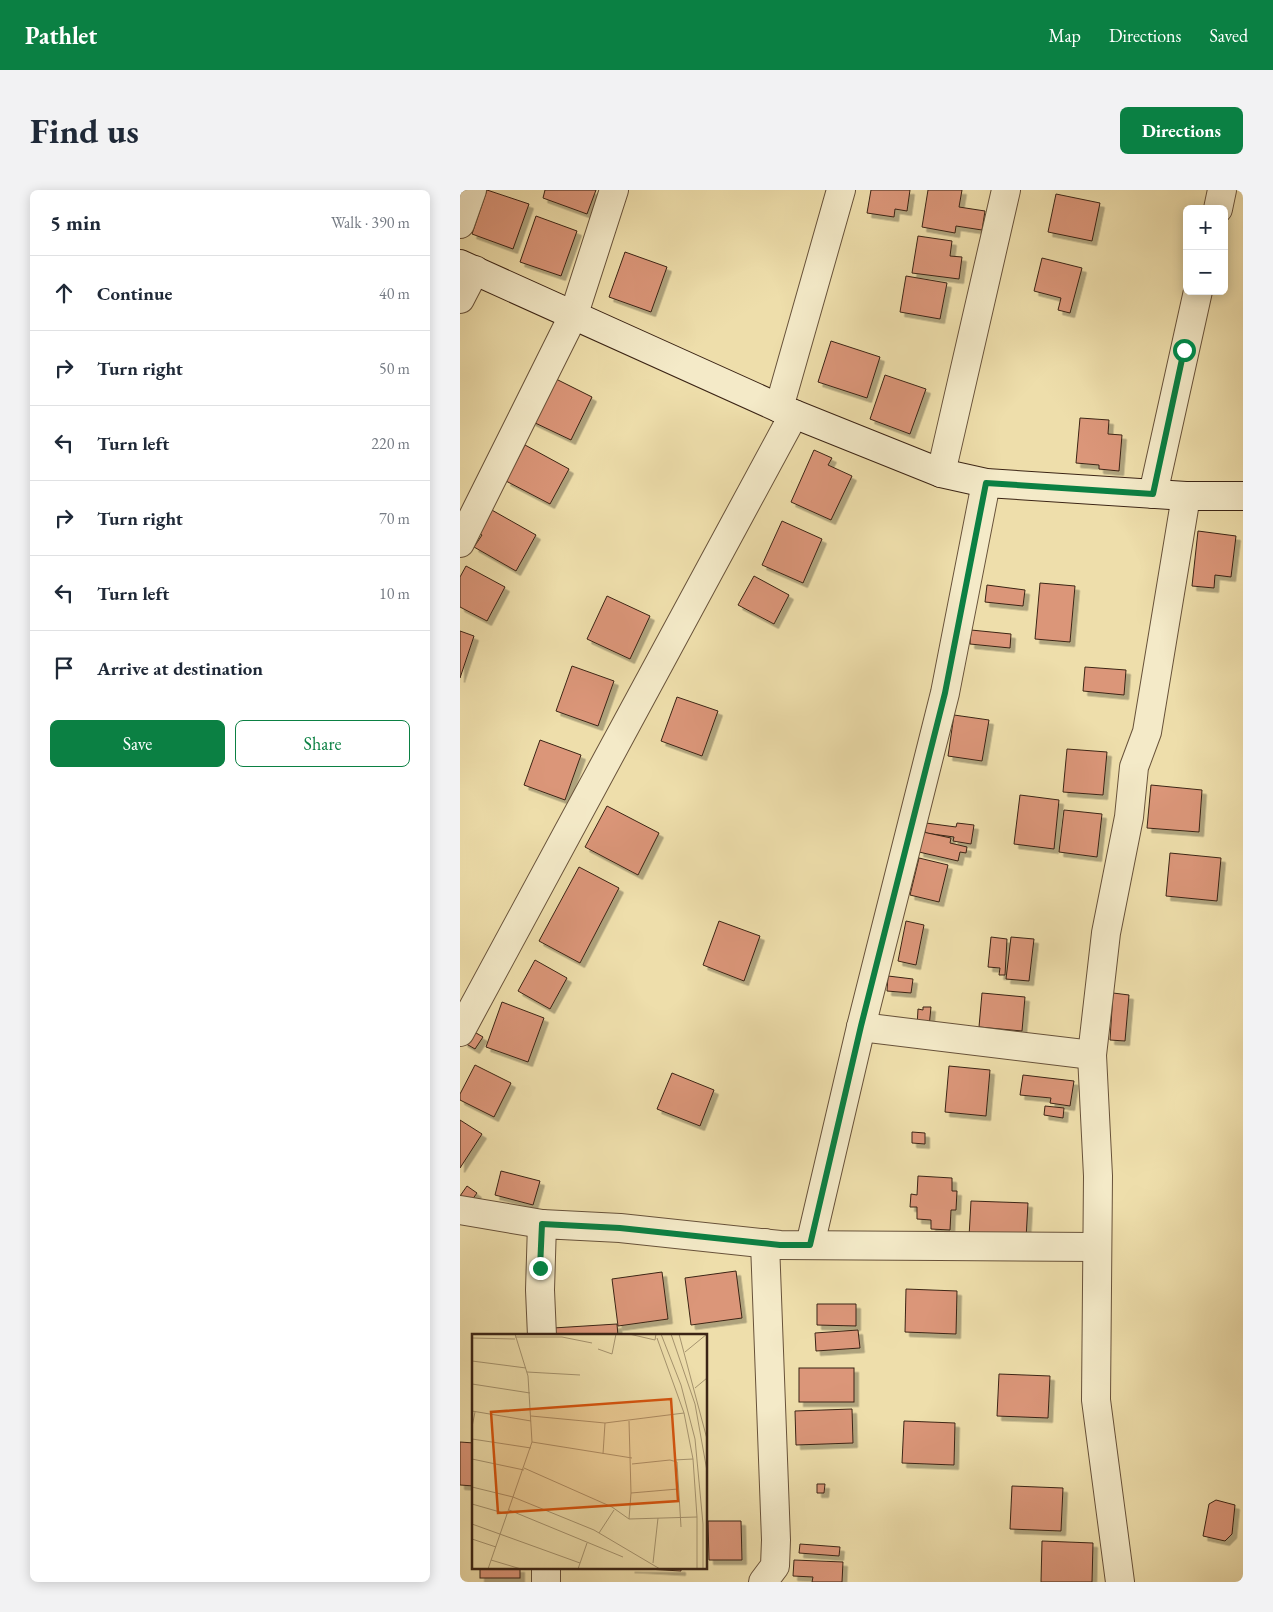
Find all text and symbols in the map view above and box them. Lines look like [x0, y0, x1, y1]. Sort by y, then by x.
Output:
text: Pathlet [25, 20, 97, 51]
text: Map [1049, 24, 1081, 47]
text: Directions [1109, 24, 1181, 47]
text: Saved [1209, 24, 1248, 47]
button: Directions [1120, 107, 1243, 154]
text: Find us [30, 108, 139, 153]
map controls [1183, 205, 1228, 295]
button: + [1183, 205, 1228, 250]
text: 5 min [50, 209, 101, 236]
text: Walk · 390 m [331, 212, 410, 233]
button: − [1183, 250, 1228, 295]
icon: ahead [50, 279, 78, 307]
text: Continue [97, 281, 172, 306]
text: 40 m [379, 283, 410, 304]
route start [1173, 339, 1196, 362]
icon: right [50, 354, 78, 382]
text: Turn right [97, 356, 183, 381]
text: 50 m [379, 358, 410, 379]
icon: left [50, 429, 78, 457]
text: Turn left [97, 431, 169, 456]
text: 220 m [371, 433, 410, 454]
icon: right [50, 504, 78, 532]
text: Turn right [97, 506, 183, 531]
text: 70 m [379, 508, 410, 529]
icon: left [50, 579, 78, 607]
text: Turn left [97, 581, 169, 606]
text: 10 m [379, 583, 410, 604]
icon: arrive [50, 654, 78, 682]
text: Arrive at destination [97, 656, 263, 681]
button: Save [50, 720, 225, 767]
button: Share [235, 720, 410, 767]
route end [529, 1257, 552, 1280]
inset map [472, 1334, 708, 1570]

